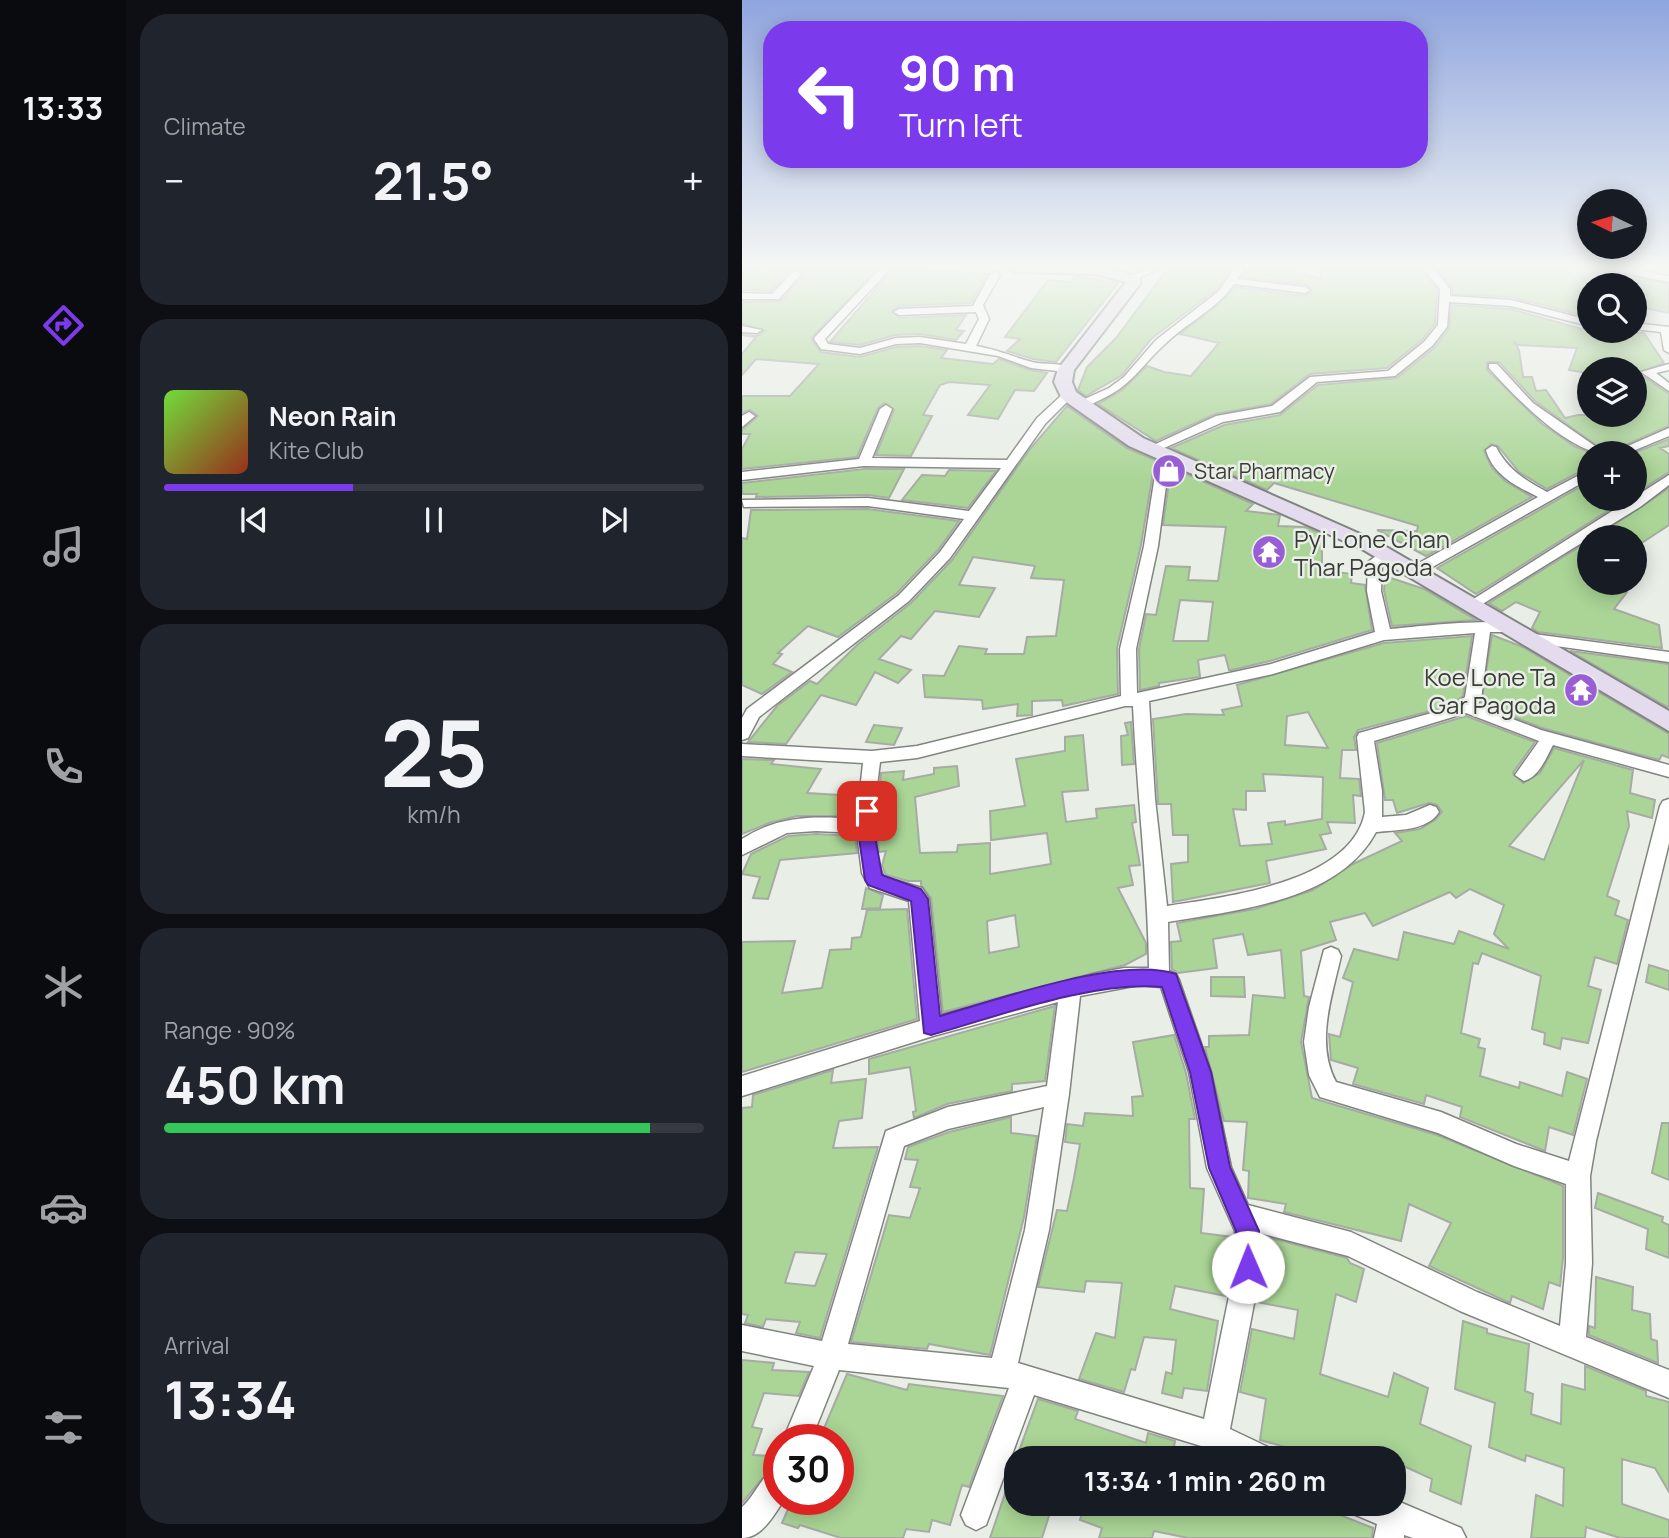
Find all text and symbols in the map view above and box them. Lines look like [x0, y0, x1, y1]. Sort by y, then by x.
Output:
text: 90 m [899, 39, 1016, 106]
icon: left [784, 49, 875, 140]
text: 13:33 [23, 86, 103, 130]
text: Turn left [899, 103, 1023, 147]
text: Climate [164, 110, 246, 142]
text: 21.5° [373, 145, 494, 216]
text: − [164, 154, 185, 206]
text: + [682, 154, 704, 206]
north arrow [1577, 189, 1647, 259]
map controls [1577, 189, 1647, 595]
button: search [1577, 273, 1647, 343]
icon: directions [39, 301, 88, 350]
button: layers [1577, 357, 1647, 427]
text: Neon Rain [269, 398, 397, 434]
text: Kite Club [269, 434, 364, 466]
button: + [1577, 441, 1647, 511]
shop icon: Star Pharmacy [1150, 452, 1188, 490]
place label: Star Pharmacy [1194, 457, 1335, 485]
icon: previous [235, 501, 273, 539]
icon: pause [415, 501, 453, 539]
icon: next [595, 501, 633, 539]
icon: music [39, 522, 88, 571]
place label: Pyi Lone Chan Thar Pagoda [1294, 522, 1450, 583]
button: − [1577, 525, 1647, 595]
temple icon: Pyi Lone Chan Thar Pagoda [1250, 533, 1288, 571]
place label: Koe Lone Ta Gar Pagoda [1424, 660, 1556, 721]
temple icon: Koe Lone Ta Gar Pagoda [1562, 671, 1600, 709]
text: 25 [380, 690, 488, 814]
icon: phone [39, 742, 88, 791]
pin [837, 781, 897, 841]
icon: arrive [848, 792, 886, 830]
text: km/h [407, 798, 461, 830]
icon: climate [39, 962, 88, 1011]
text: Range · 90% [164, 1014, 295, 1046]
text: 450 km [164, 1049, 345, 1120]
icon: car [39, 1183, 88, 1232]
position arrow [1211, 1230, 1285, 1304]
text: Arrival [164, 1329, 230, 1361]
text: 13:34 [164, 1364, 297, 1435]
icon: filters [39, 1403, 88, 1452]
speed limit sign: 30 [763, 1424, 854, 1515]
text: 13:34 · 1 min · 260 m [1084, 1463, 1326, 1499]

